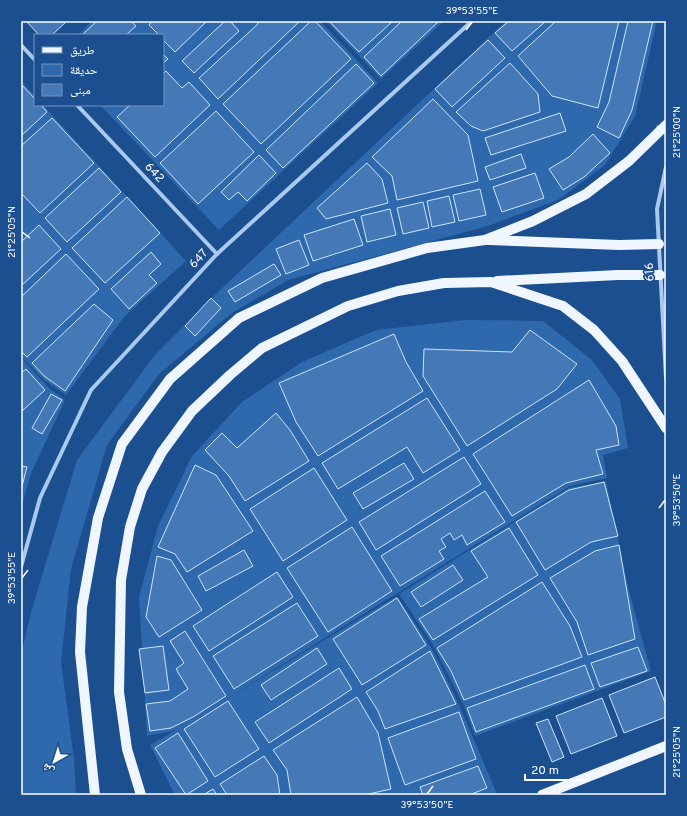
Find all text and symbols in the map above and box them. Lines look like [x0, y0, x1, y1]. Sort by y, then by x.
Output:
text: 39°53'55"E [446, 5, 498, 18]
legend [34, 34, 164, 106]
text: طريق [70, 43, 95, 59]
text: حديقة [70, 63, 98, 79]
text: مبنى [70, 83, 91, 99]
text: 21°25'00"N [671, 106, 684, 158]
street label: 642 [141, 160, 167, 186]
text: 21°25'05"N [6, 206, 19, 258]
street label: 647 [186, 246, 212, 272]
street label: 616 [642, 262, 658, 282]
text: 39°53'50"E [671, 474, 684, 526]
text: 39°53'55"E [6, 552, 19, 604]
text: 21°25'05"N [671, 726, 684, 778]
north arrow [34, 742, 74, 782]
scale bar [525, 756, 588, 782]
text: ش [39, 760, 57, 778]
text: 20 m [531, 763, 559, 779]
text: 39°53'50"E [401, 799, 453, 812]

